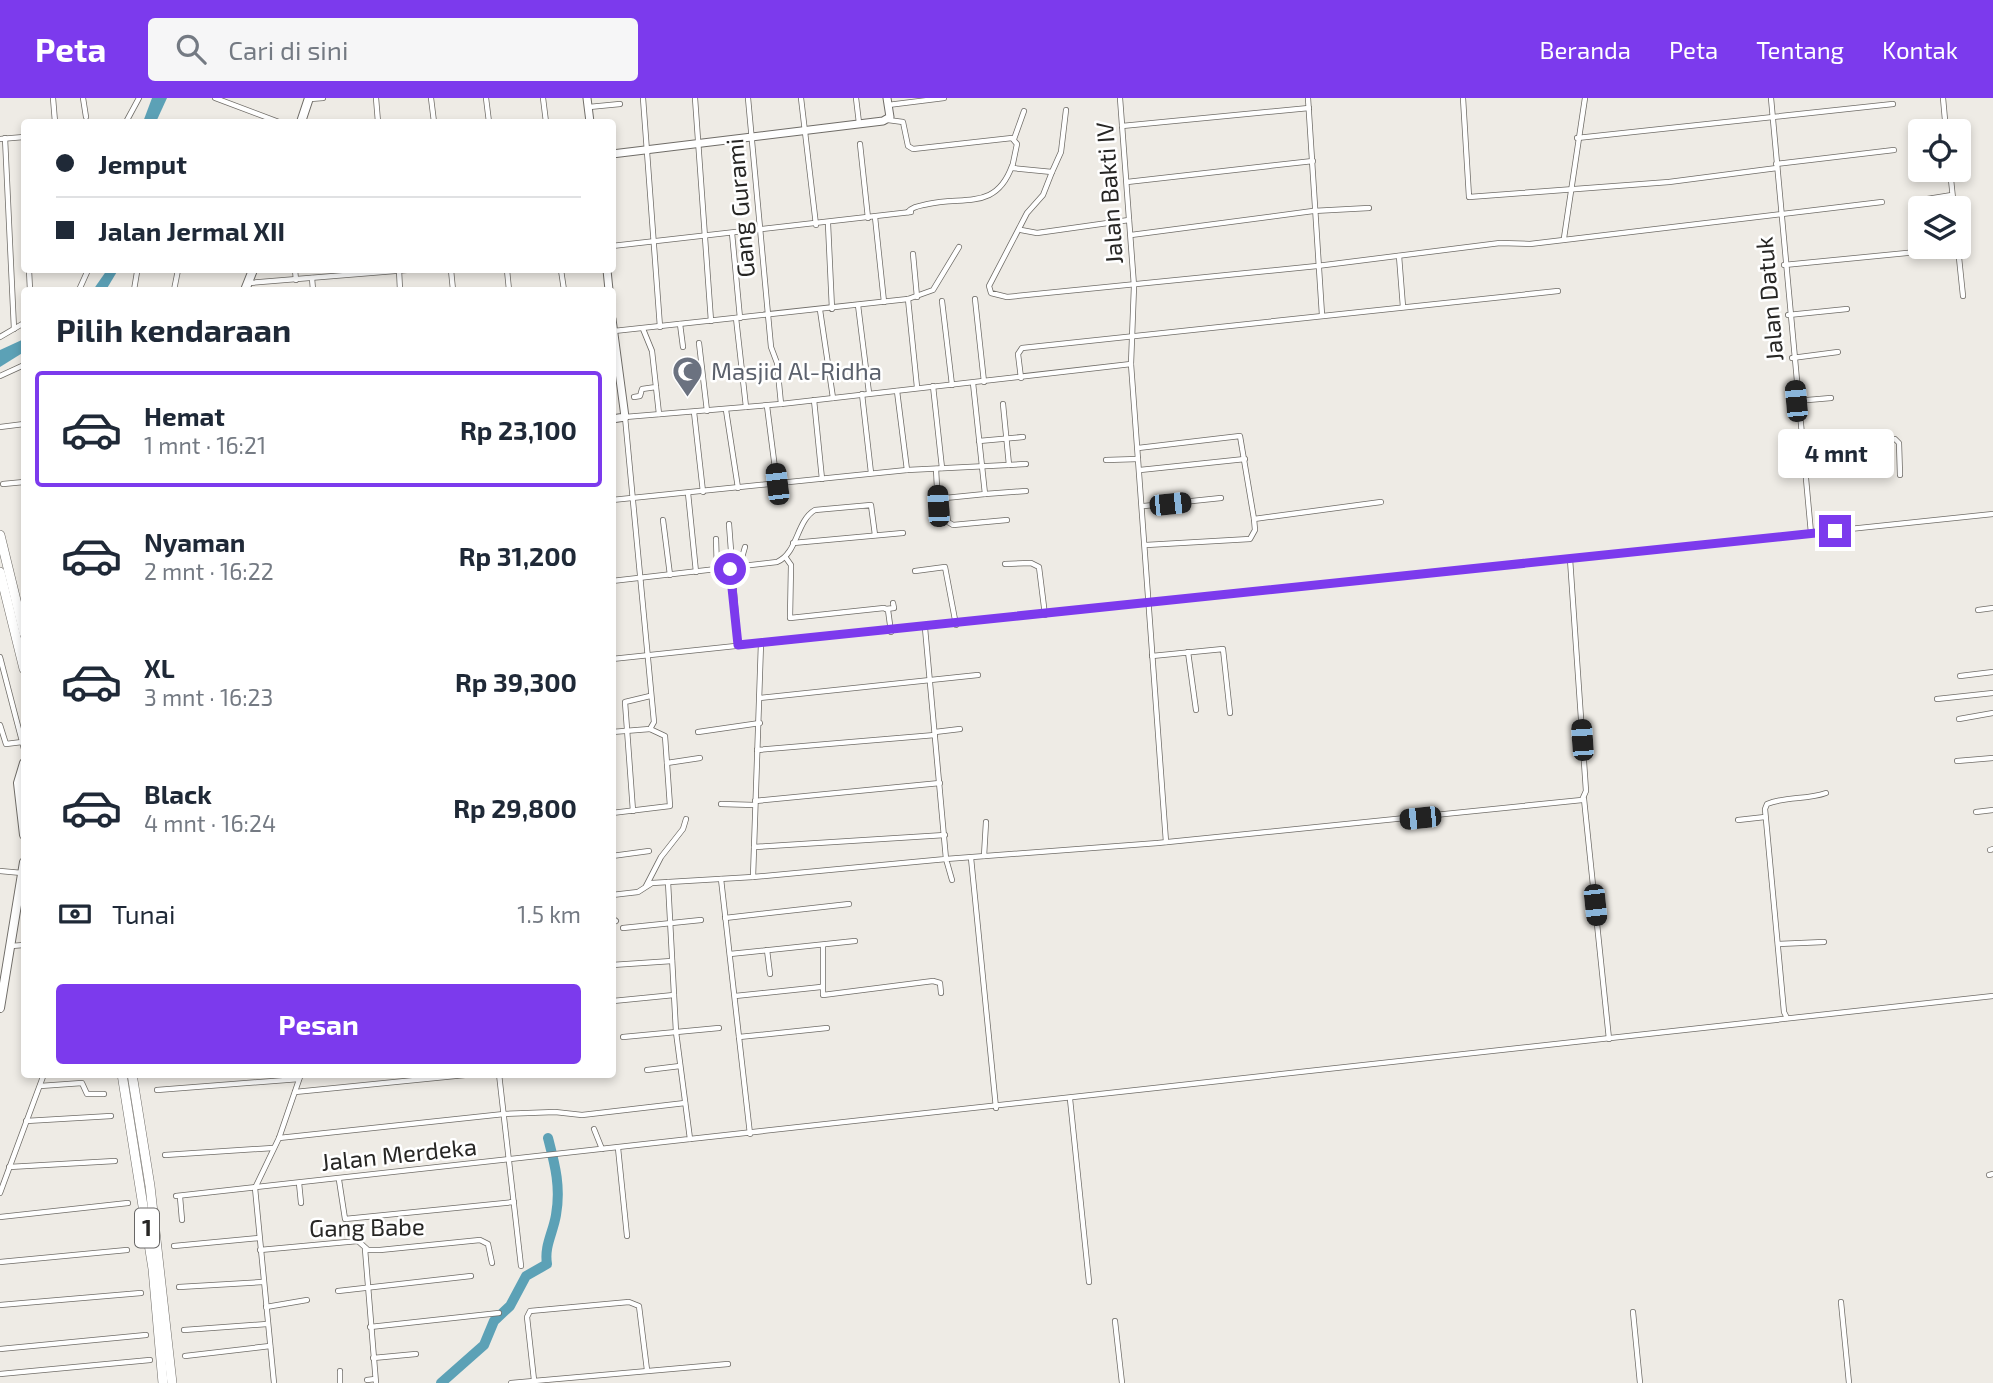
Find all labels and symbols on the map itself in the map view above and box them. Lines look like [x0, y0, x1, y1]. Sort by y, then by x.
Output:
street label: Jalan Bakti IV [1089, 121, 1128, 265]
street label: Gang Gurami [719, 137, 760, 279]
street label: Jalan Datuk [1749, 236, 1788, 363]
mosque icon: Masjid Al-Ridha [671, 355, 705, 399]
place label: Masjid Al-Ridha [711, 356, 882, 385]
car [1784, 379, 1809, 423]
callout: 4 mnt [1777, 430, 1893, 478]
car [765, 462, 790, 506]
car [927, 484, 950, 528]
car [1149, 491, 1192, 517]
route end [1819, 515, 1851, 547]
route start [714, 553, 746, 585]
car [1571, 718, 1594, 762]
car [1399, 805, 1442, 831]
car [1583, 883, 1608, 927]
street label: Jalan Merdeka [320, 1131, 478, 1176]
road number: 1 [135, 1208, 159, 1247]
street label: Gang Babe [309, 1211, 425, 1242]

